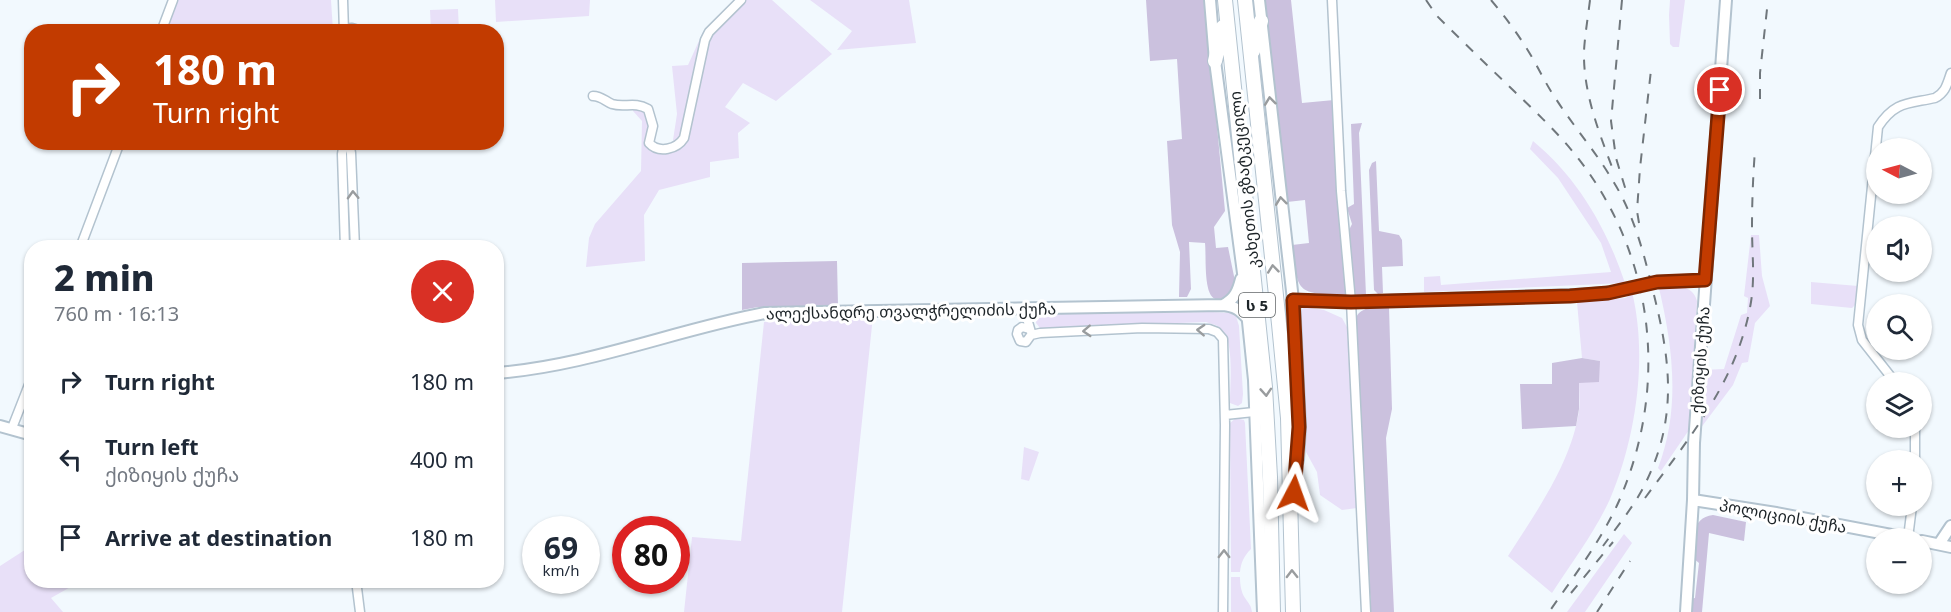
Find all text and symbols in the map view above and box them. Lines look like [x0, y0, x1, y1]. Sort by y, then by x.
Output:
text: 180 m [153, 40, 277, 97]
icon: right [54, 48, 132, 126]
pin [1694, 64, 1745, 115]
icon: arrive [1703, 73, 1736, 106]
street label: კახეთის გზატკეცილი [1224, 90, 1264, 270]
text: Turn right [153, 94, 279, 131]
one-way arrow [1264, 96, 1277, 105]
north arrow [1866, 138, 1932, 204]
map controls [1866, 138, 1932, 594]
one-way arrow [346, 190, 359, 199]
one-way arrow [1276, 196, 1288, 205]
button: sound [1866, 216, 1932, 282]
text: 2 min [54, 253, 155, 302]
button: close [411, 260, 474, 323]
one-way arrow [1267, 264, 1280, 273]
road number: ს 5 [1239, 293, 1275, 317]
button: search [1866, 294, 1932, 360]
street label: ალექსანდრე თვალჭრელიძის ქუჩა [766, 297, 1056, 325]
text: 760 m · 16:13 [54, 300, 179, 327]
street label: ქიზიყის ქუჩა [1685, 306, 1715, 414]
one-way arrow [1197, 323, 1206, 336]
one-way arrow [1082, 325, 1091, 337]
icon: right [54, 365, 87, 398]
text: Turn right [105, 366, 215, 396]
text: 180 m [410, 366, 474, 396]
button: layers [1866, 372, 1932, 438]
one-way arrow [1259, 388, 1272, 397]
text: Turn left [105, 431, 199, 461]
icon: left [54, 443, 87, 476]
text: 400 m [410, 444, 474, 474]
button: + [1866, 450, 1932, 516]
text: ქიზიყის ქუჩა [105, 461, 239, 488]
position arrow [1262, 461, 1326, 525]
street label: პოლიციის ქუჩა [1718, 494, 1848, 538]
speed limit sign: 80 [612, 516, 690, 594]
icon: arrive [54, 521, 87, 554]
text: Arrive at destination [105, 522, 332, 552]
text: 180 m [410, 522, 474, 552]
text: 69 [544, 527, 578, 568]
button: − [1866, 528, 1932, 594]
one-way arrow [1218, 549, 1230, 558]
text: km/h [543, 560, 579, 580]
one-way arrow [1286, 570, 1298, 579]

